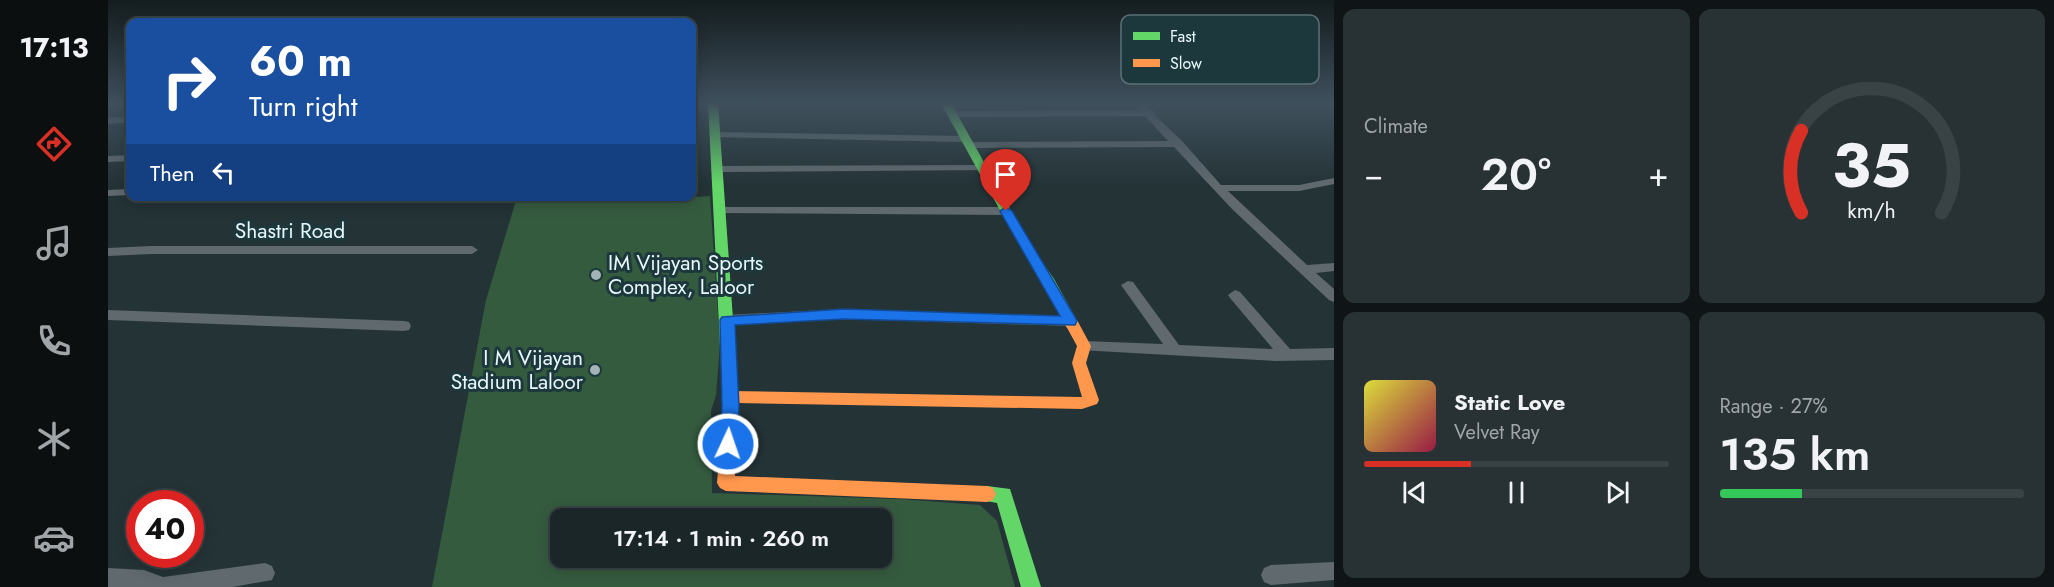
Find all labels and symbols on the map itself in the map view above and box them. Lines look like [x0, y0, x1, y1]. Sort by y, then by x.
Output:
legend [1121, 15, 1319, 84]
text: Fast [1170, 25, 1196, 48]
text: Slow [1170, 52, 1202, 75]
pin [980, 149, 1031, 211]
street label: Shastri Road [235, 216, 345, 246]
place label: IM Vijayan Sports Complex, Laloor [608, 248, 763, 302]
marker: IM Vijayan Sports Complex, Laloor [589, 268, 603, 282]
place label: I M Vijayan Stadium Laloor [451, 343, 584, 397]
marker: I M Vijayan Stadium Laloor [588, 363, 602, 377]
position arrow [696, 412, 760, 476]
speed limit sign: 40 [126, 490, 204, 568]

